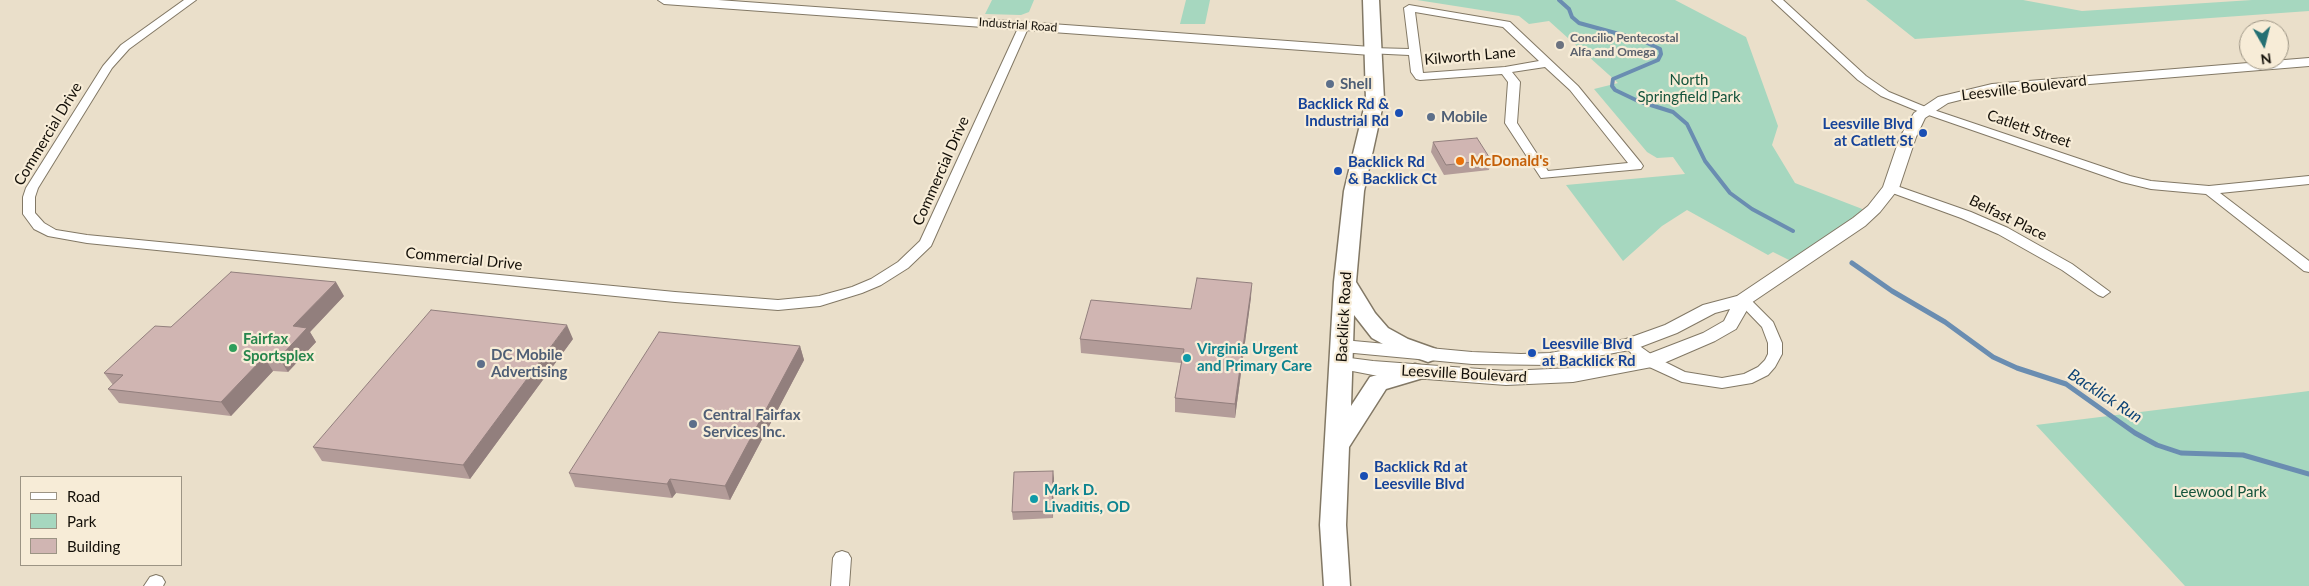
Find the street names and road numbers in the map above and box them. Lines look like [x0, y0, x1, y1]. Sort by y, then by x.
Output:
street label: Industrial Road [978, 15, 1058, 35]
street label: Kilworth Lane [1424, 43, 1516, 69]
street label: Leesville Boulevard [1960, 71, 2088, 105]
street label: Commercial Drive [10, 79, 86, 189]
street label: Catlett Street [1985, 106, 2073, 152]
street label: Commercial Drive [909, 114, 973, 228]
street label: Belfast Place [1966, 191, 2050, 245]
street label: Commercial Drive [405, 244, 523, 274]
street label: Backlick Road [1333, 271, 1355, 363]
street label: Leesville Boulevard [1401, 362, 1527, 386]

